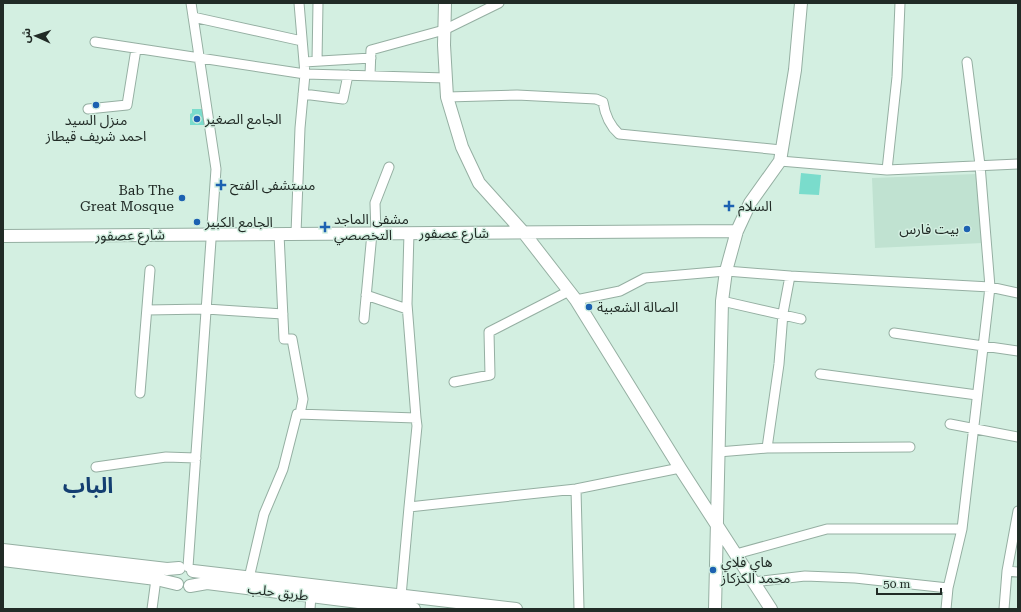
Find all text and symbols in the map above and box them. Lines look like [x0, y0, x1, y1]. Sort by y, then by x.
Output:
north arrow [16, 16, 56, 56]
text: ش [20, 28, 33, 43]
marker: منزل السيد احمد شريف قيطاز [91, 100, 101, 110]
place label: الجامع الصغير [204, 111, 282, 130]
place label: منزل السيد احمد شريف قيطاز [45, 112, 146, 145]
marker: الجامع الصغير [192, 114, 202, 124]
place label: مستشفى الفتح [230, 177, 315, 196]
marker: مستشفى الفتح [215, 179, 227, 191]
place label: Bab The Great Mosque [80, 182, 174, 214]
marker: Bab The Great Mosque [177, 193, 187, 203]
place label: السلام [738, 198, 772, 217]
marker: السلام [723, 200, 735, 212]
place label: مشفى الماجد التخصصي [334, 211, 409, 246]
place label: الجامع الكبير [204, 214, 273, 233]
marker: الجامع الكبير [192, 217, 202, 227]
marker: مشفى الماجد التخصصي [319, 221, 331, 233]
place label: بيت فارس [899, 221, 959, 238]
marker: بيت فارس [962, 224, 972, 234]
street label: شارع عصفور [418, 225, 489, 244]
street label: شارع عصفور [94, 226, 165, 247]
place label: الصالة الشعبية [597, 299, 678, 315]
marker: الصالة الشعبية [584, 302, 594, 312]
district label: الباب [63, 473, 113, 498]
place label: هاي فلاي محمد الكزكاز [720, 554, 790, 587]
marker: هاي فلاي محمد الكزكاز [708, 565, 718, 575]
scale bar [877, 570, 941, 596]
text: 50 m [883, 577, 910, 591]
street label: طريق حلب [246, 580, 309, 606]

